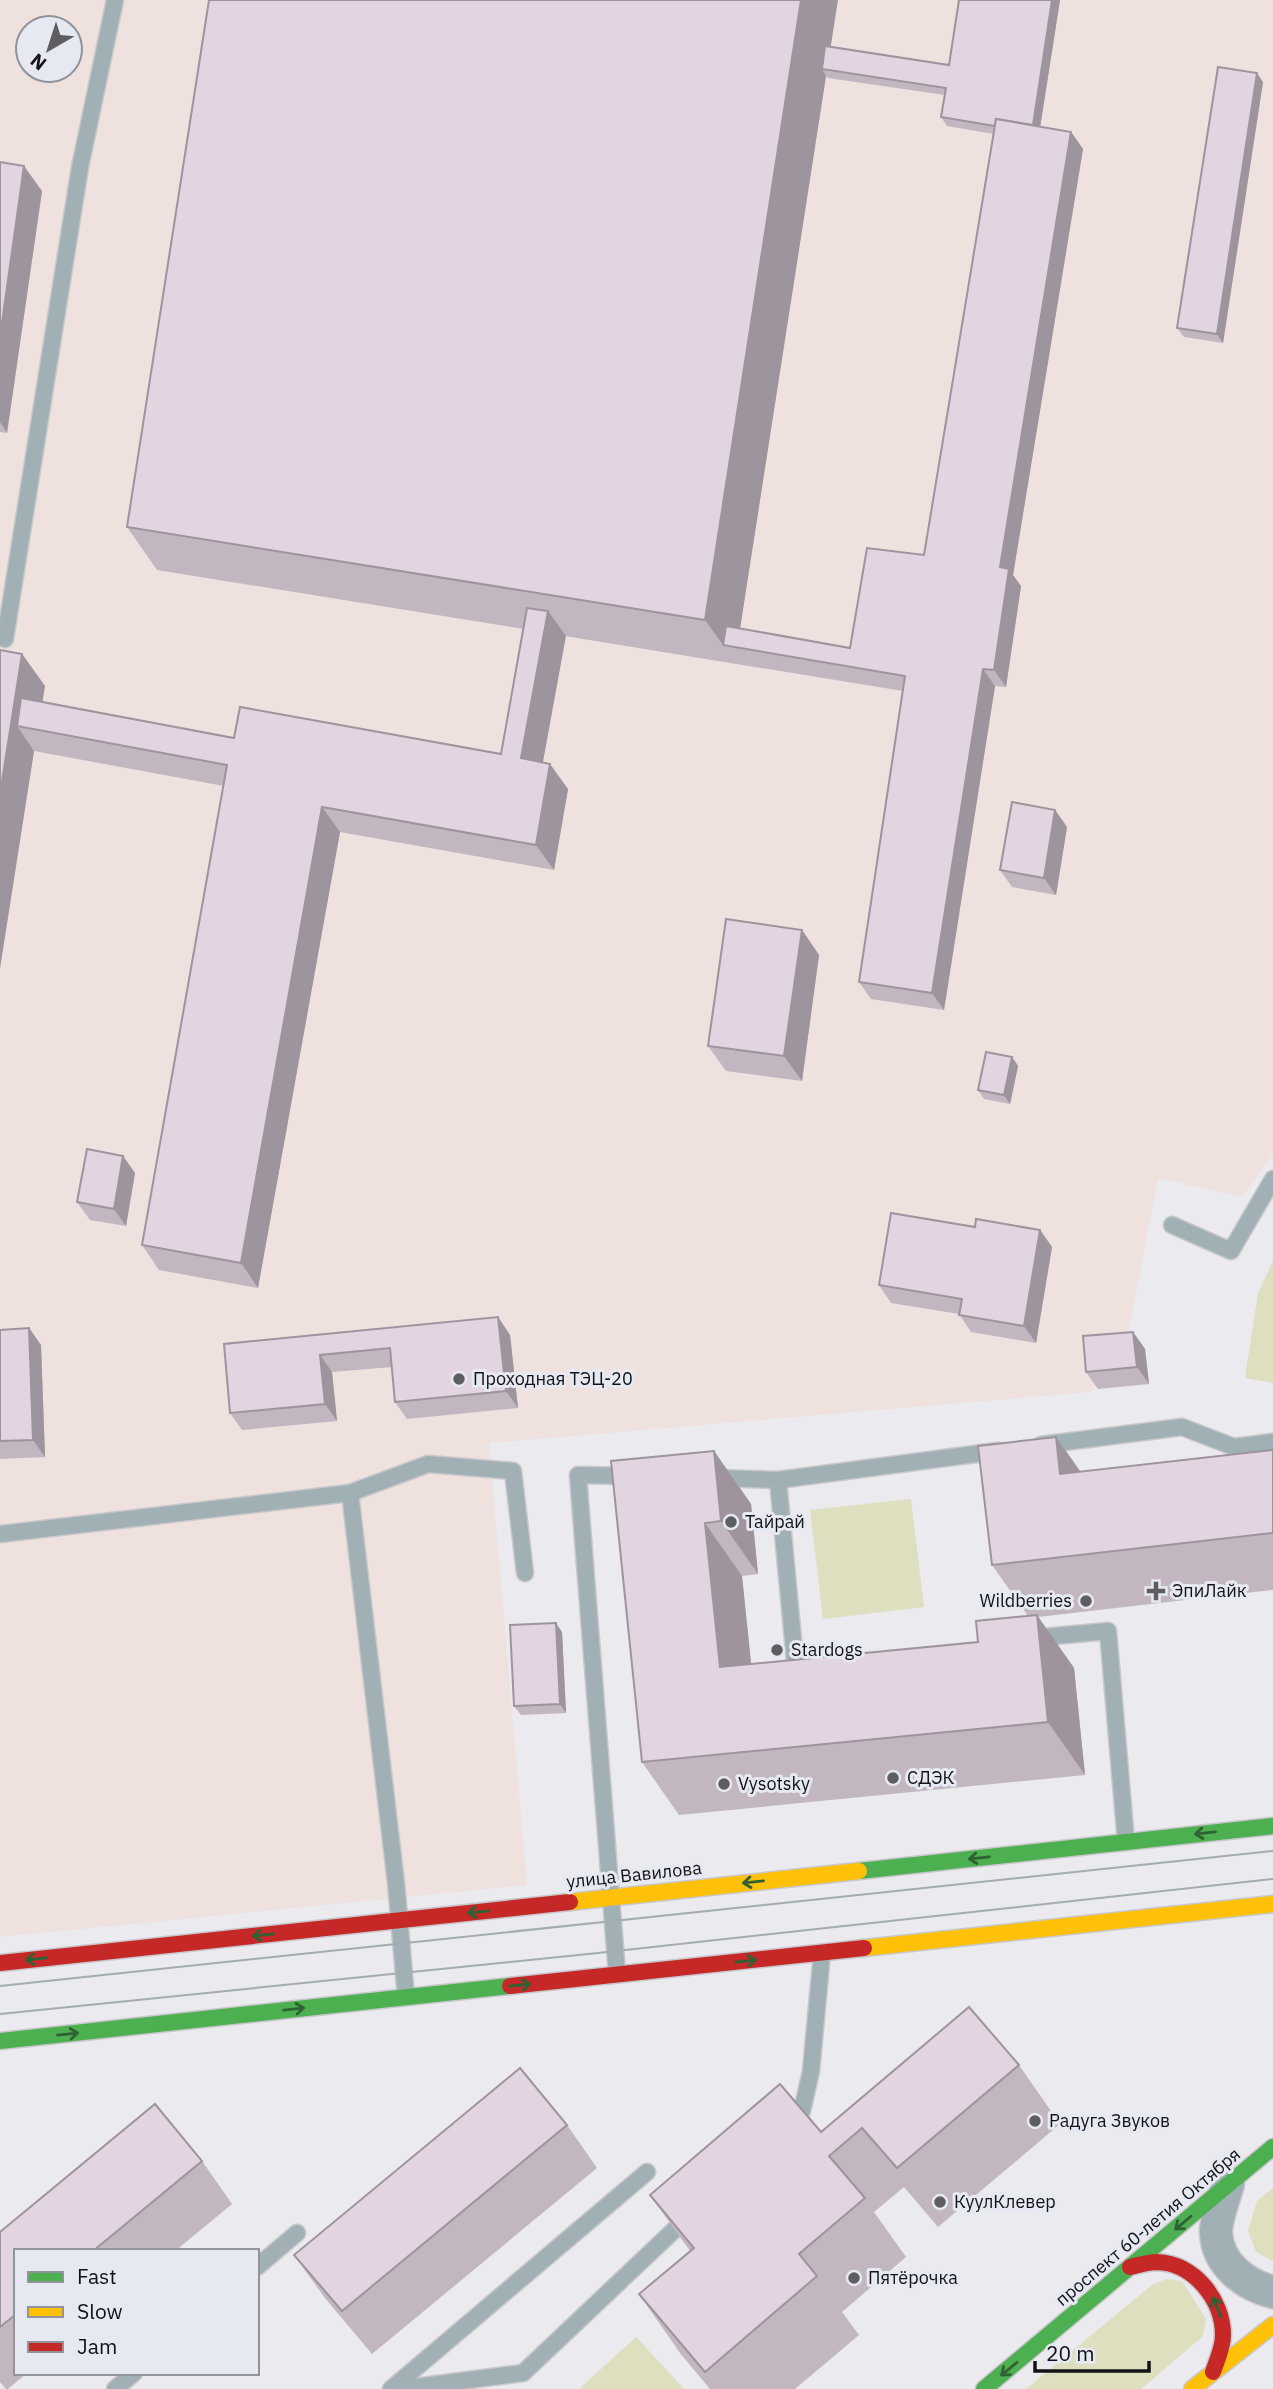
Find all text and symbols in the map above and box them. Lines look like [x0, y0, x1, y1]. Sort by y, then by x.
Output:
north arrow [14, 14, 84, 84]
text: N [25, 49, 51, 76]
place label: Проходная ТЭЦ-20 [473, 1367, 633, 1390]
marker: Проходная ТЭЦ-20 [451, 1371, 467, 1387]
place label: Тайрай [745, 1510, 805, 1533]
marker: Тайрай [723, 1514, 739, 1530]
place label: ЭпиЛайк [1172, 1579, 1247, 1602]
marker: ЭпиЛайк [1146, 1581, 1166, 1601]
place label: Wildberries [979, 1589, 1072, 1612]
marker: Wildberries [1078, 1593, 1094, 1609]
place label: Stardogs [791, 1638, 863, 1661]
marker: Stardogs [769, 1642, 785, 1658]
place label: СДЭК [907, 1766, 955, 1789]
marker: СДЭК [885, 1770, 901, 1786]
place label: Vysotsky [738, 1772, 810, 1795]
marker: Vysotsky [716, 1776, 732, 1792]
one-way arrow [1194, 1827, 1217, 1840]
one-way arrow [968, 1851, 991, 1864]
street label: улица Вавилова [565, 1856, 703, 1893]
one-way arrow [742, 1876, 765, 1889]
one-way arrow [467, 1906, 490, 1919]
one-way arrow [252, 1929, 274, 1942]
one-way arrow [26, 1953, 48, 1966]
one-way arrow [735, 1954, 757, 1967]
one-way arrow [508, 1978, 531, 1991]
one-way arrow [282, 2003, 305, 2016]
one-way arrow [56, 2027, 79, 2040]
place label: Радуга Звуков [1049, 2109, 1170, 2132]
marker: Радуга Звуков [1027, 2113, 1043, 2129]
street label: проспект 60-летия Октября [1050, 2142, 1245, 2311]
place label: КуулКлевер [954, 2190, 1056, 2213]
marker: КуулКлевер [932, 2194, 948, 2210]
one-way arrow [1174, 2214, 1192, 2230]
legend [14, 2249, 259, 2375]
text: Fast [77, 2262, 117, 2290]
place label: Пятёрочка [868, 2266, 958, 2289]
marker: Пятёрочка [846, 2270, 862, 2286]
one-way arrow [1210, 2296, 1222, 2318]
text: Slow [77, 2297, 123, 2325]
scale bar [1035, 2330, 1149, 2374]
text: Jam [77, 2332, 117, 2360]
text: 20 m [1046, 2339, 1095, 2367]
one-way arrow [1000, 2361, 1018, 2376]

